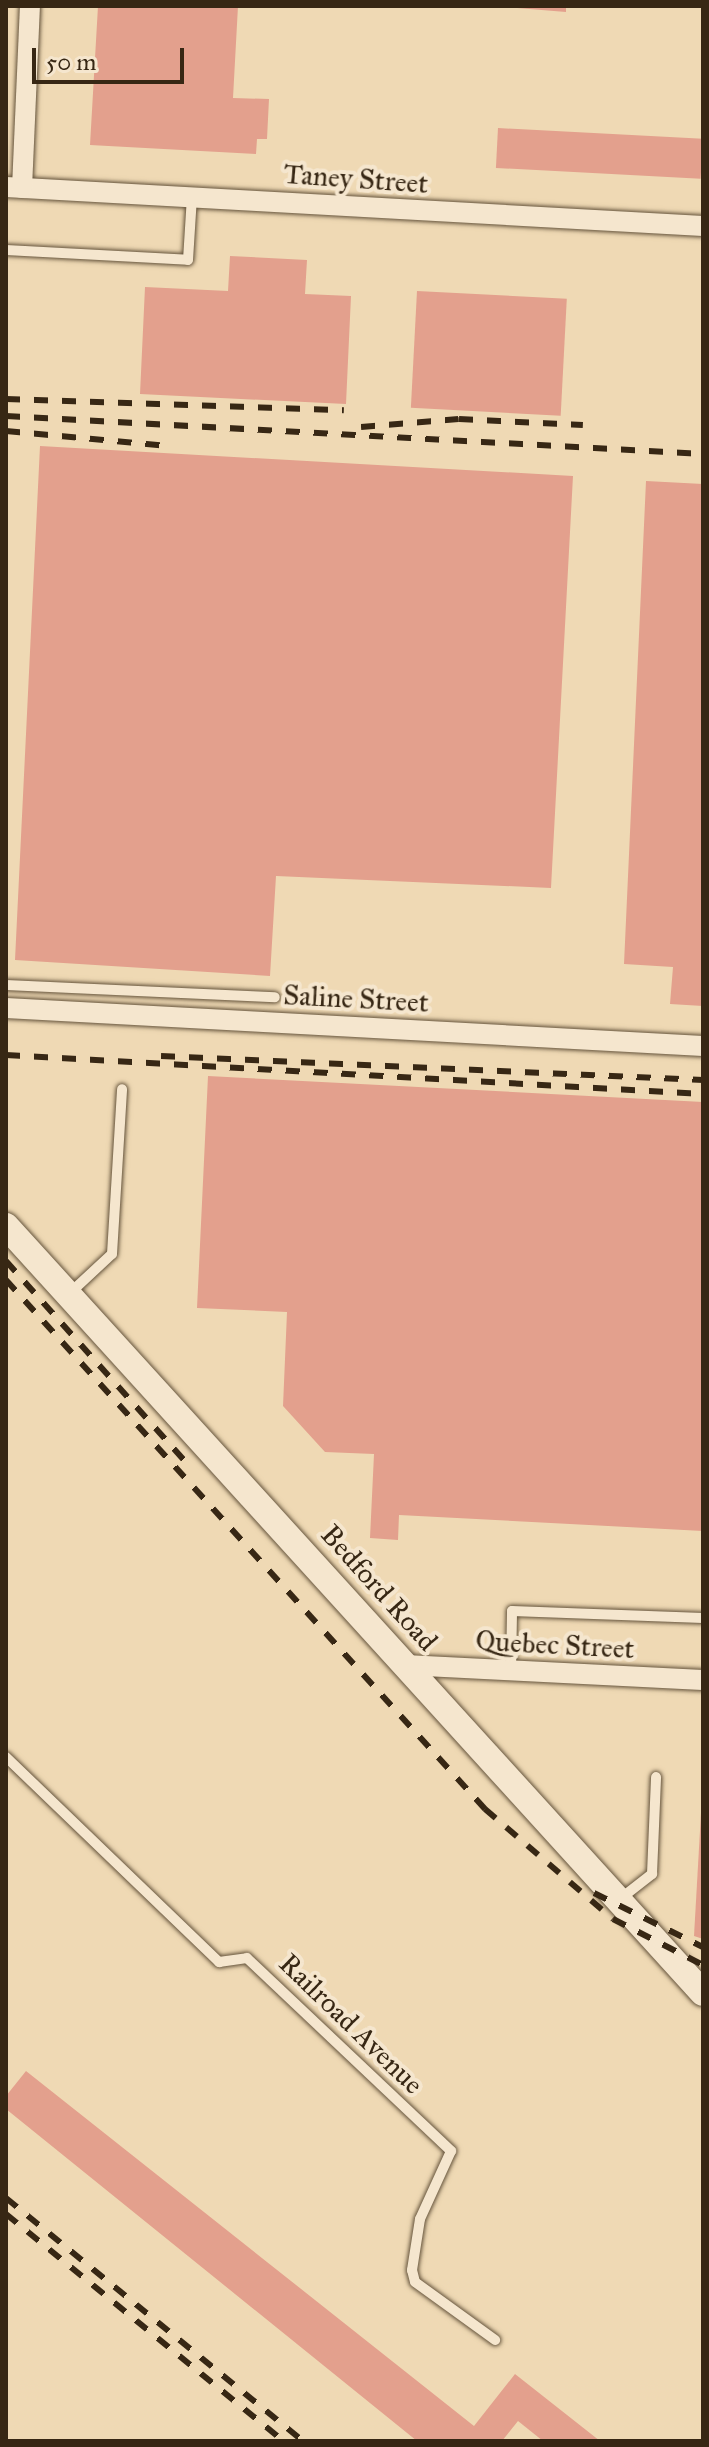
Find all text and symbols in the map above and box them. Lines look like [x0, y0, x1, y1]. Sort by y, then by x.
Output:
scale bar [36, 32, 188, 82]
text: 50 m [46, 47, 96, 77]
street label: Taney Street [283, 157, 429, 201]
street label: Saline Street [282, 978, 430, 1020]
street label: Bedford Road [314, 1518, 444, 1658]
street label: Quebec Street [475, 1624, 635, 1666]
street label: Railroad Avenue [272, 1947, 430, 2101]

